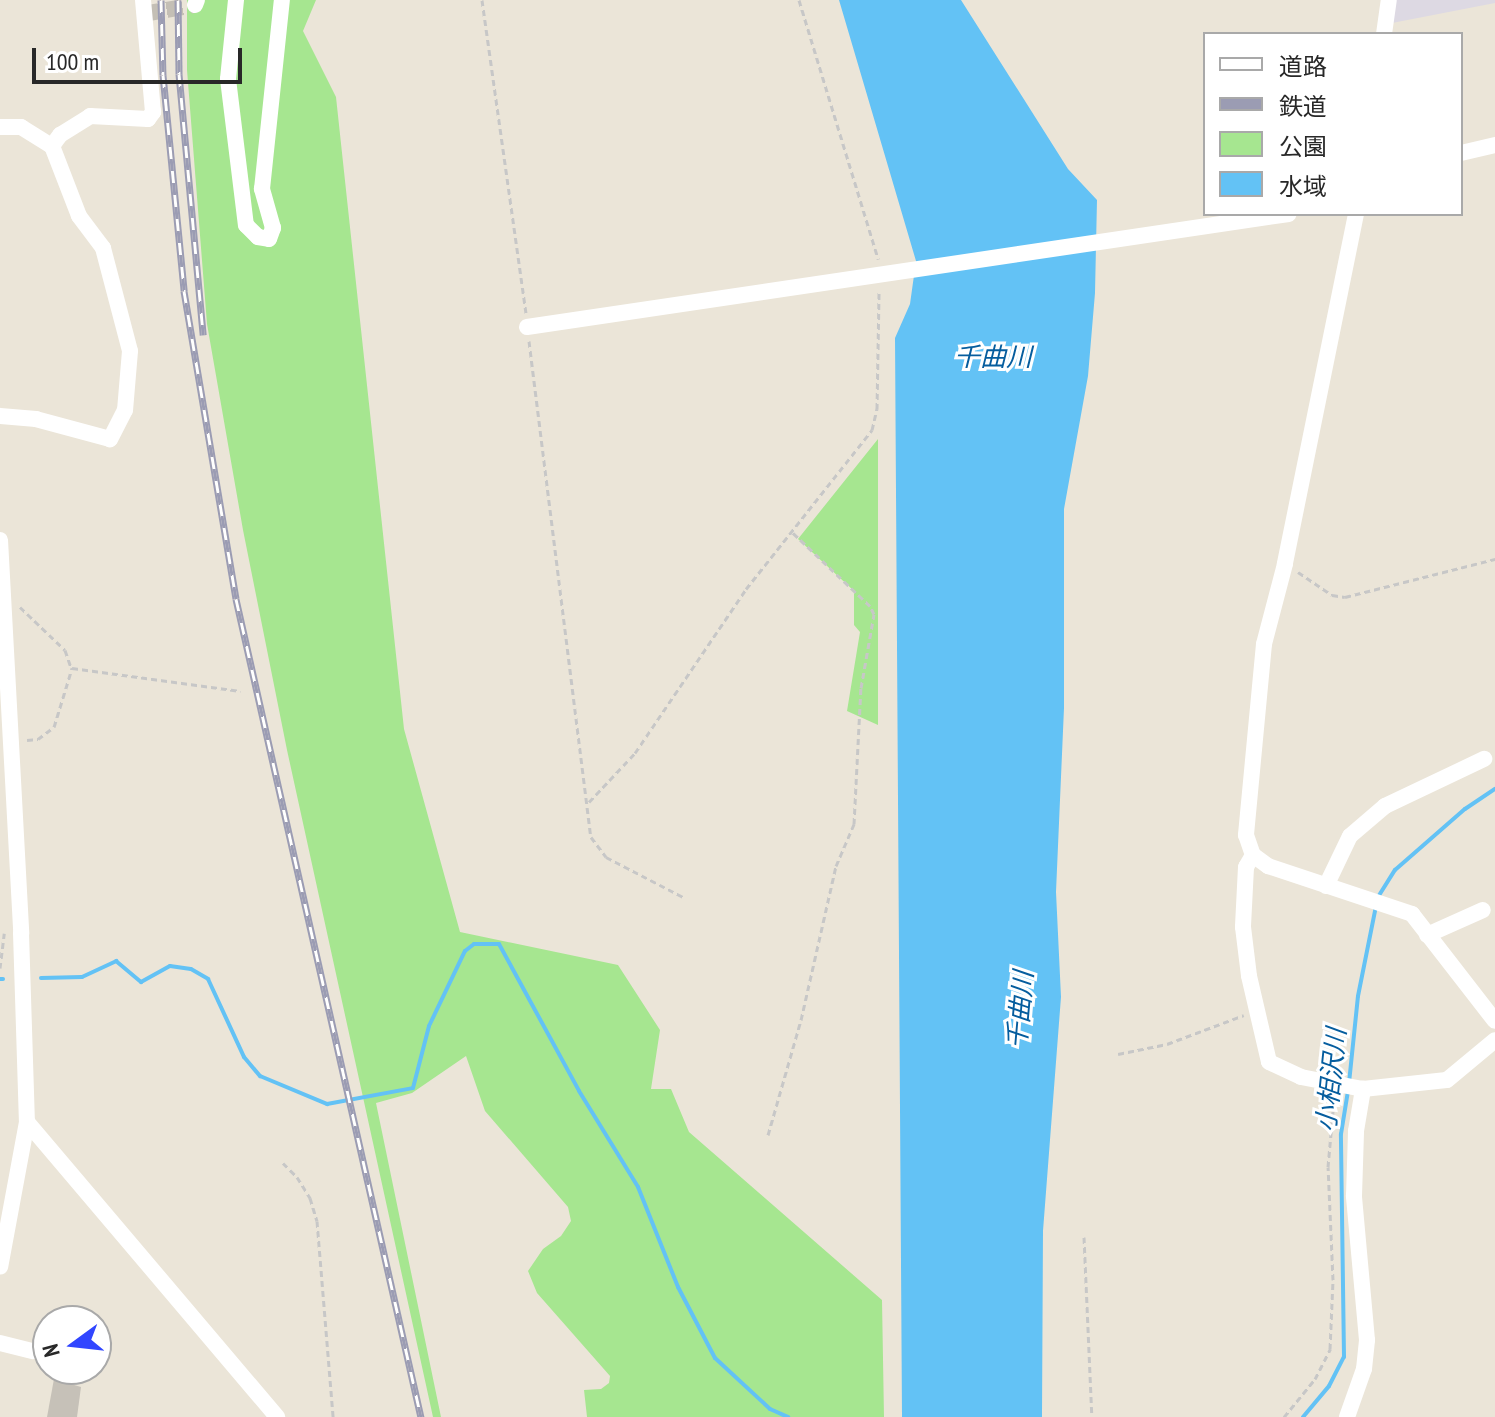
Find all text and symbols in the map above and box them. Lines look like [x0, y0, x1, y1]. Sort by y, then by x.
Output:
scale bar [36, 32, 246, 82]
legend [1203, 32, 1463, 216]
text: 100 m [46, 46, 99, 77]
text: 道路 [1279, 51, 1327, 82]
text: 鉄道 [1279, 91, 1327, 122]
text: 公園 [1279, 131, 1327, 162]
text: 水域 [1279, 171, 1327, 202]
water label: 千曲川 [954, 341, 1032, 373]
water label: 千曲川 [1001, 970, 1039, 1050]
water label: 小相沢川 [1310, 1027, 1352, 1133]
north arrow [32, 1305, 112, 1385]
text: N [36, 1341, 66, 1360]

